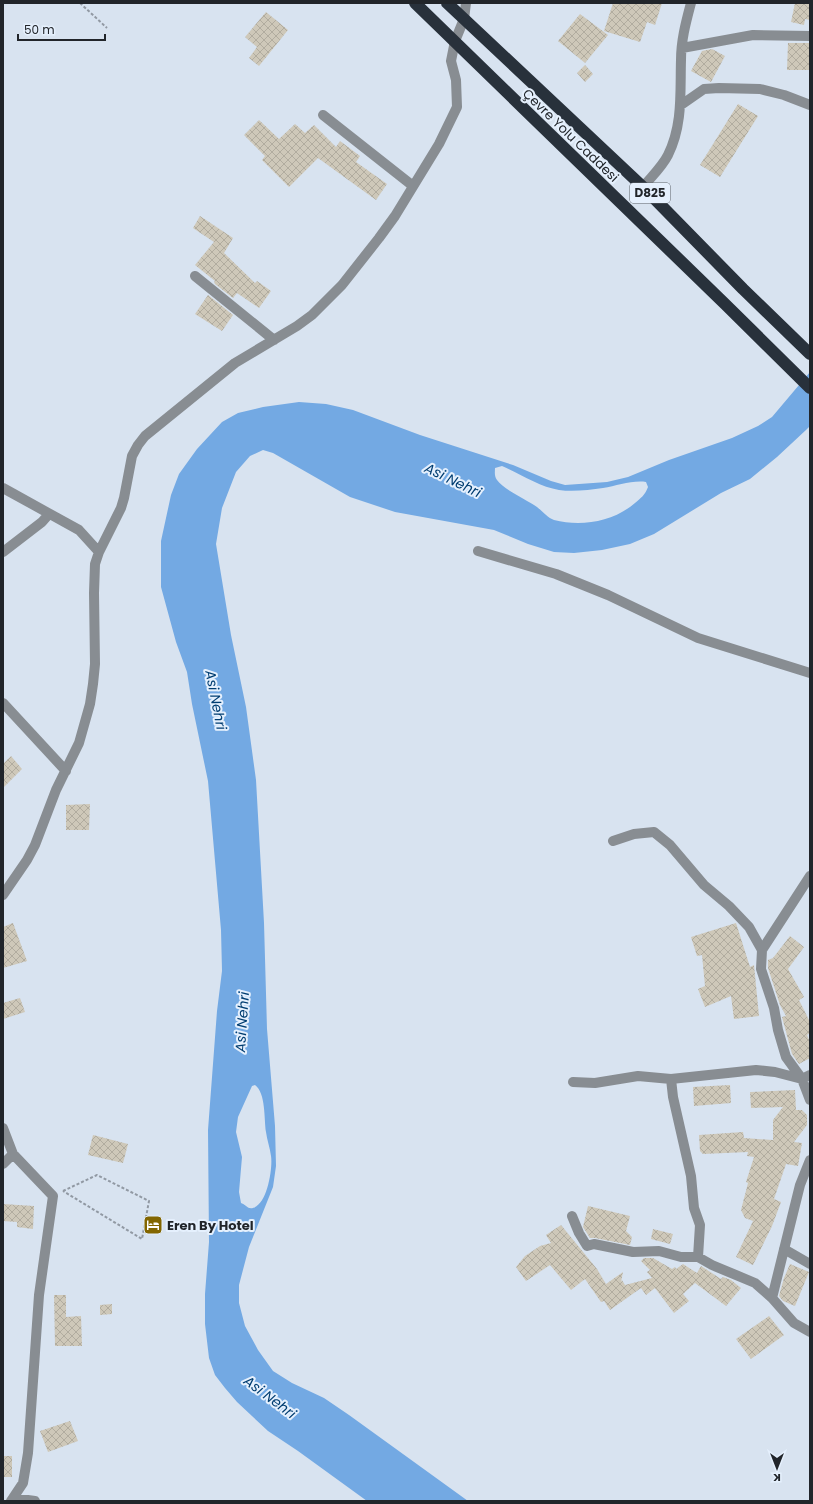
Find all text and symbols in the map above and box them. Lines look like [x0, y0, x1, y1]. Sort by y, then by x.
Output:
scale bar [18, 16, 105, 42]
text: 50 m [24, 21, 55, 38]
street label: Çevre Yolu Caddesi [518, 84, 623, 186]
road number: D825 [630, 183, 670, 203]
water label: Asi Nehri [421, 457, 485, 502]
water label: Asi Nehri [200, 667, 232, 732]
water label: Asi Nehri [230, 991, 254, 1054]
hotel icon: Eren By Hotel [142, 1214, 164, 1236]
place label: Eren By Hotel [167, 1216, 254, 1235]
water label: Asi Nehri [239, 1370, 301, 1424]
north arrow [757, 1448, 797, 1488]
text: K [773, 1470, 781, 1486]

